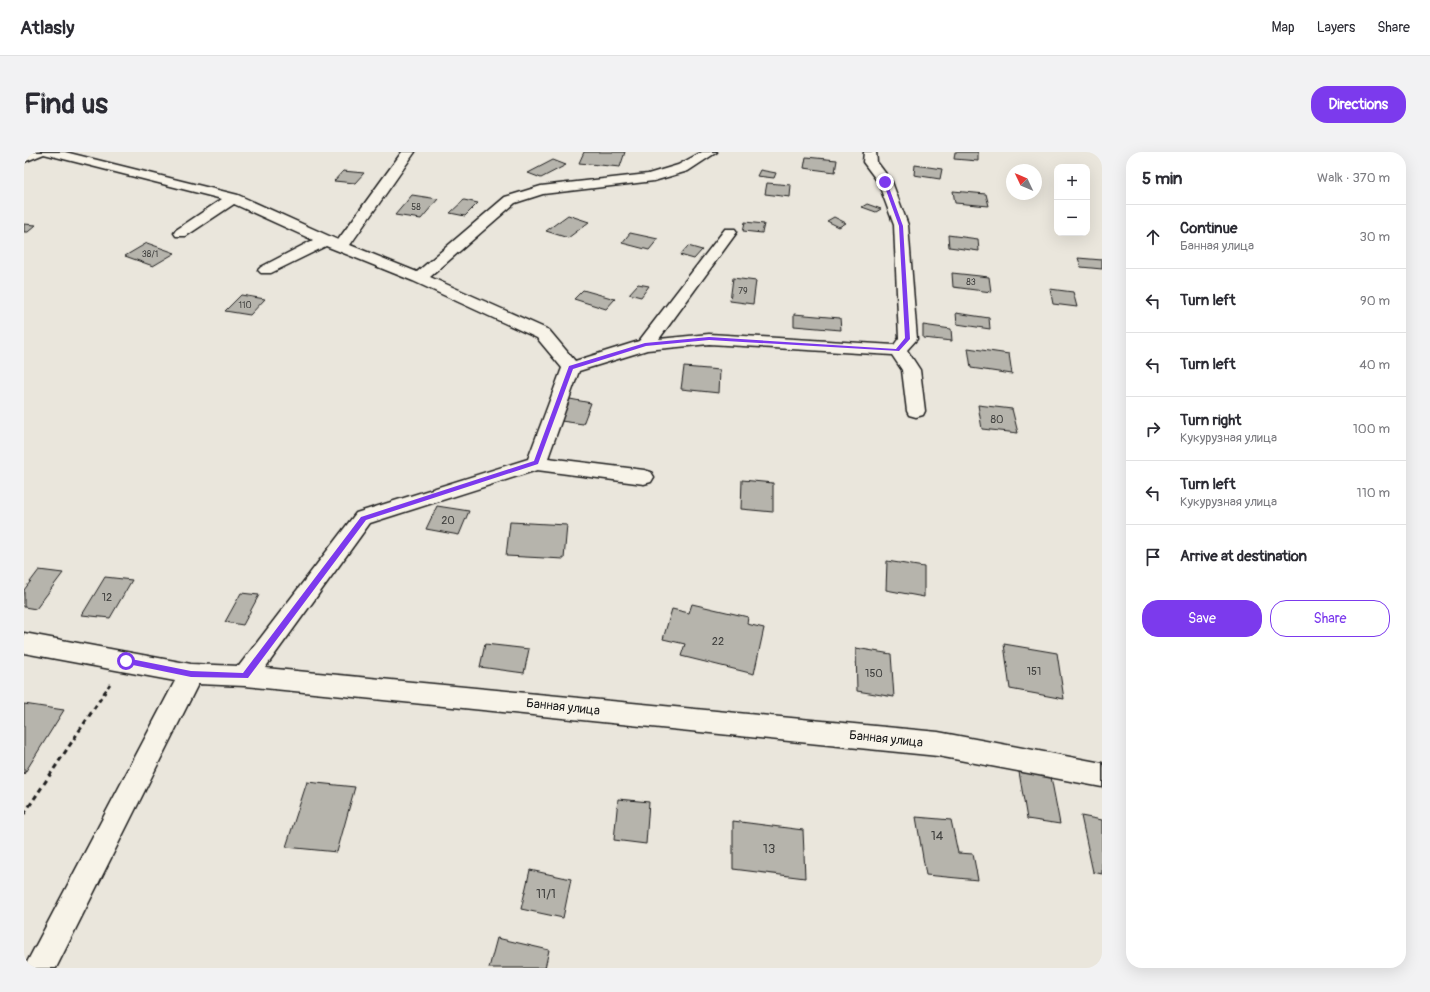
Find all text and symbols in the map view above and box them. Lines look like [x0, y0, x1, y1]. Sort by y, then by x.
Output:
text: Atlasly [20, 16, 74, 40]
text: Map [1272, 19, 1295, 36]
text: Layers [1317, 19, 1355, 36]
text: Share [1377, 19, 1410, 36]
button: Directions [1311, 86, 1406, 123]
text: Find us [24, 87, 108, 122]
north arrow [1006, 164, 1042, 200]
map controls [1054, 164, 1090, 236]
button: + [1054, 164, 1090, 200]
text: 5 min [1142, 168, 1182, 189]
text: Walk · 370 m [1317, 170, 1390, 186]
route end [876, 173, 894, 191]
button: − [1054, 200, 1090, 236]
house number: 58 [411, 202, 421, 213]
text: Continue [1180, 219, 1238, 238]
icon: ahead [1142, 226, 1164, 248]
text: 30 m [1360, 229, 1390, 245]
text: Банная улица [1180, 238, 1254, 254]
house number: 38/1 [142, 249, 158, 260]
house number: 83 [966, 277, 976, 288]
house number: 79 [738, 286, 748, 297]
icon: left [1142, 290, 1164, 312]
text: Turn left [1180, 291, 1236, 310]
text: 90 m [1360, 293, 1390, 309]
house number: 110 [238, 300, 252, 311]
icon: left [1142, 354, 1164, 376]
text: Turn left [1180, 355, 1236, 374]
text: 40 m [1359, 357, 1390, 373]
text: Turn right [1180, 411, 1241, 430]
house number: 80 [990, 413, 1004, 426]
icon: right [1142, 418, 1164, 440]
text: 100 m [1353, 421, 1390, 437]
text: Кукурузная улица [1180, 430, 1277, 446]
text: Turn left [1180, 475, 1236, 494]
icon: left [1142, 482, 1164, 504]
text: 110 m [1357, 485, 1390, 501]
text: Кукурузная улица [1180, 494, 1277, 510]
house number: 20 [441, 514, 455, 527]
icon: arrive [1142, 546, 1164, 568]
text: Arrive at destination [1180, 547, 1307, 566]
house number: 12 [102, 591, 112, 604]
button: Save [1142, 600, 1262, 637]
button: Share [1270, 600, 1390, 637]
house number: 22 [712, 635, 724, 648]
route start [117, 652, 135, 670]
house number: 151 [1027, 665, 1041, 678]
house number: 150 [865, 667, 883, 680]
street label: Банная улица [525, 695, 601, 719]
street label: Банная улица [848, 727, 924, 751]
house number: 14 [931, 828, 944, 844]
house number: 13 [763, 841, 775, 857]
house number: 11/1 [536, 886, 556, 902]

